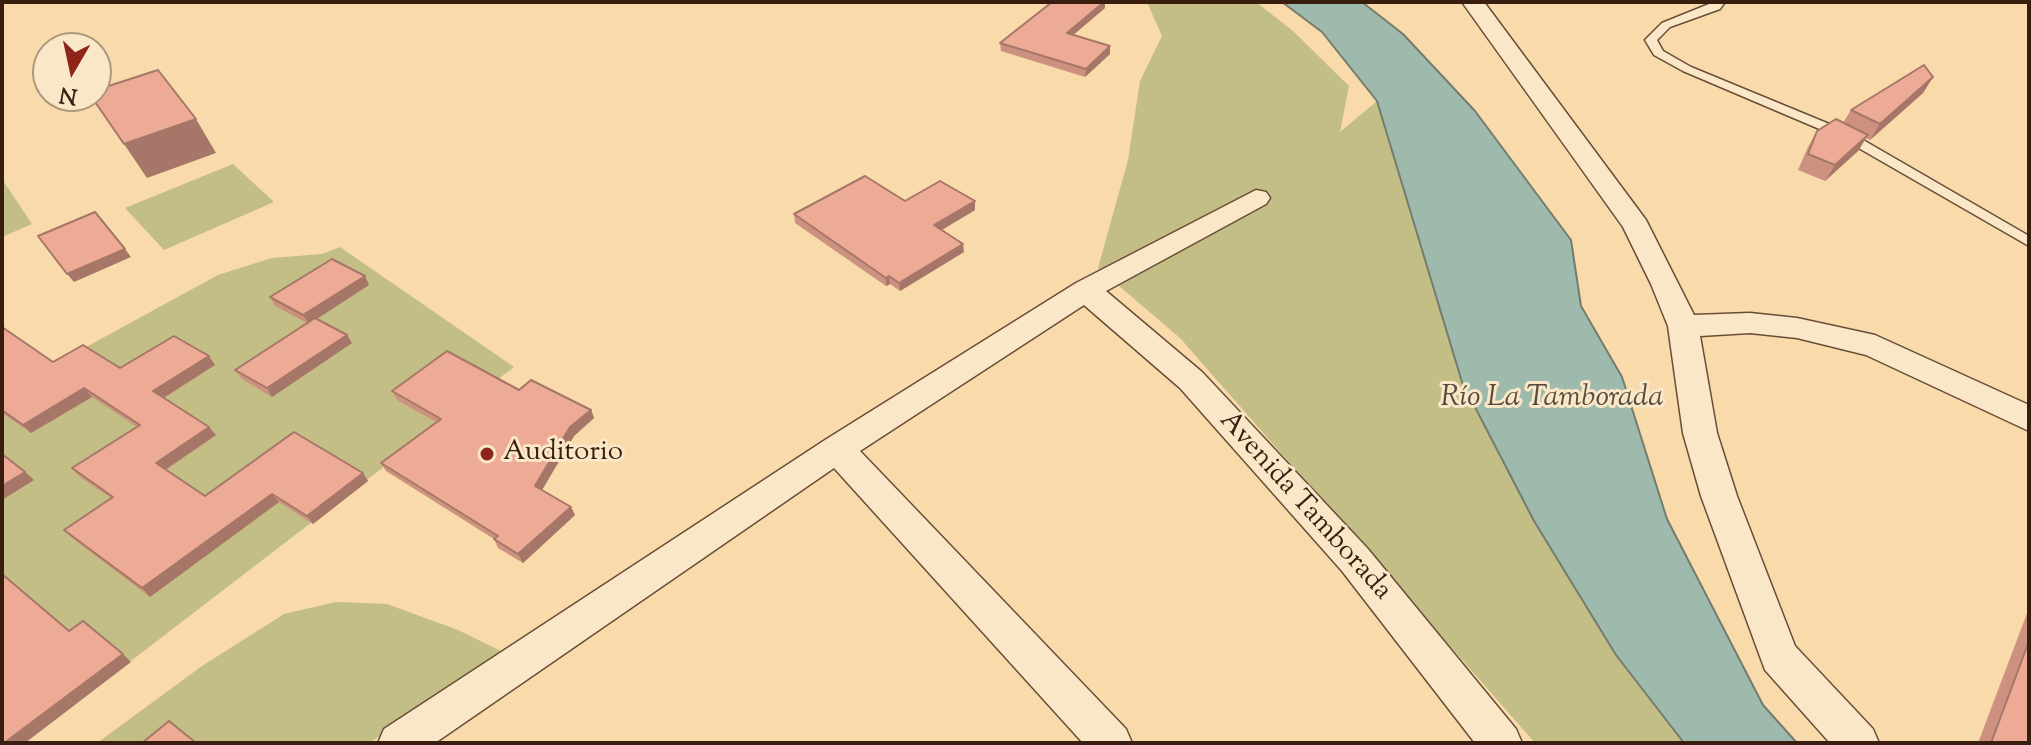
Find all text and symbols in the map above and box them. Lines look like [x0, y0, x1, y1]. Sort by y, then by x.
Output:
north arrow [32, 32, 112, 112]
text: N [57, 77, 80, 111]
water label: Río La Tamborada [1440, 382, 1664, 418]
street label: Avenida Tamborada [1210, 406, 1398, 608]
place label: Auditorio [503, 437, 623, 471]
marker: Auditorio [478, 445, 496, 463]

